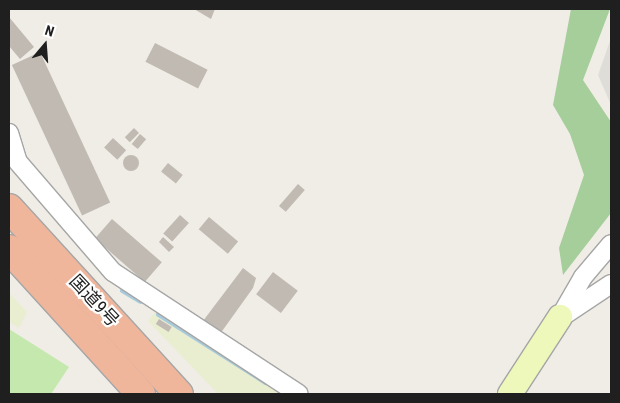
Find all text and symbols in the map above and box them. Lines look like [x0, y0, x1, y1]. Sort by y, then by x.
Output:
north arrow [20, 20, 70, 70]
text: N [43, 22, 56, 40]
street label: 国道9号 [65, 271, 123, 331]

